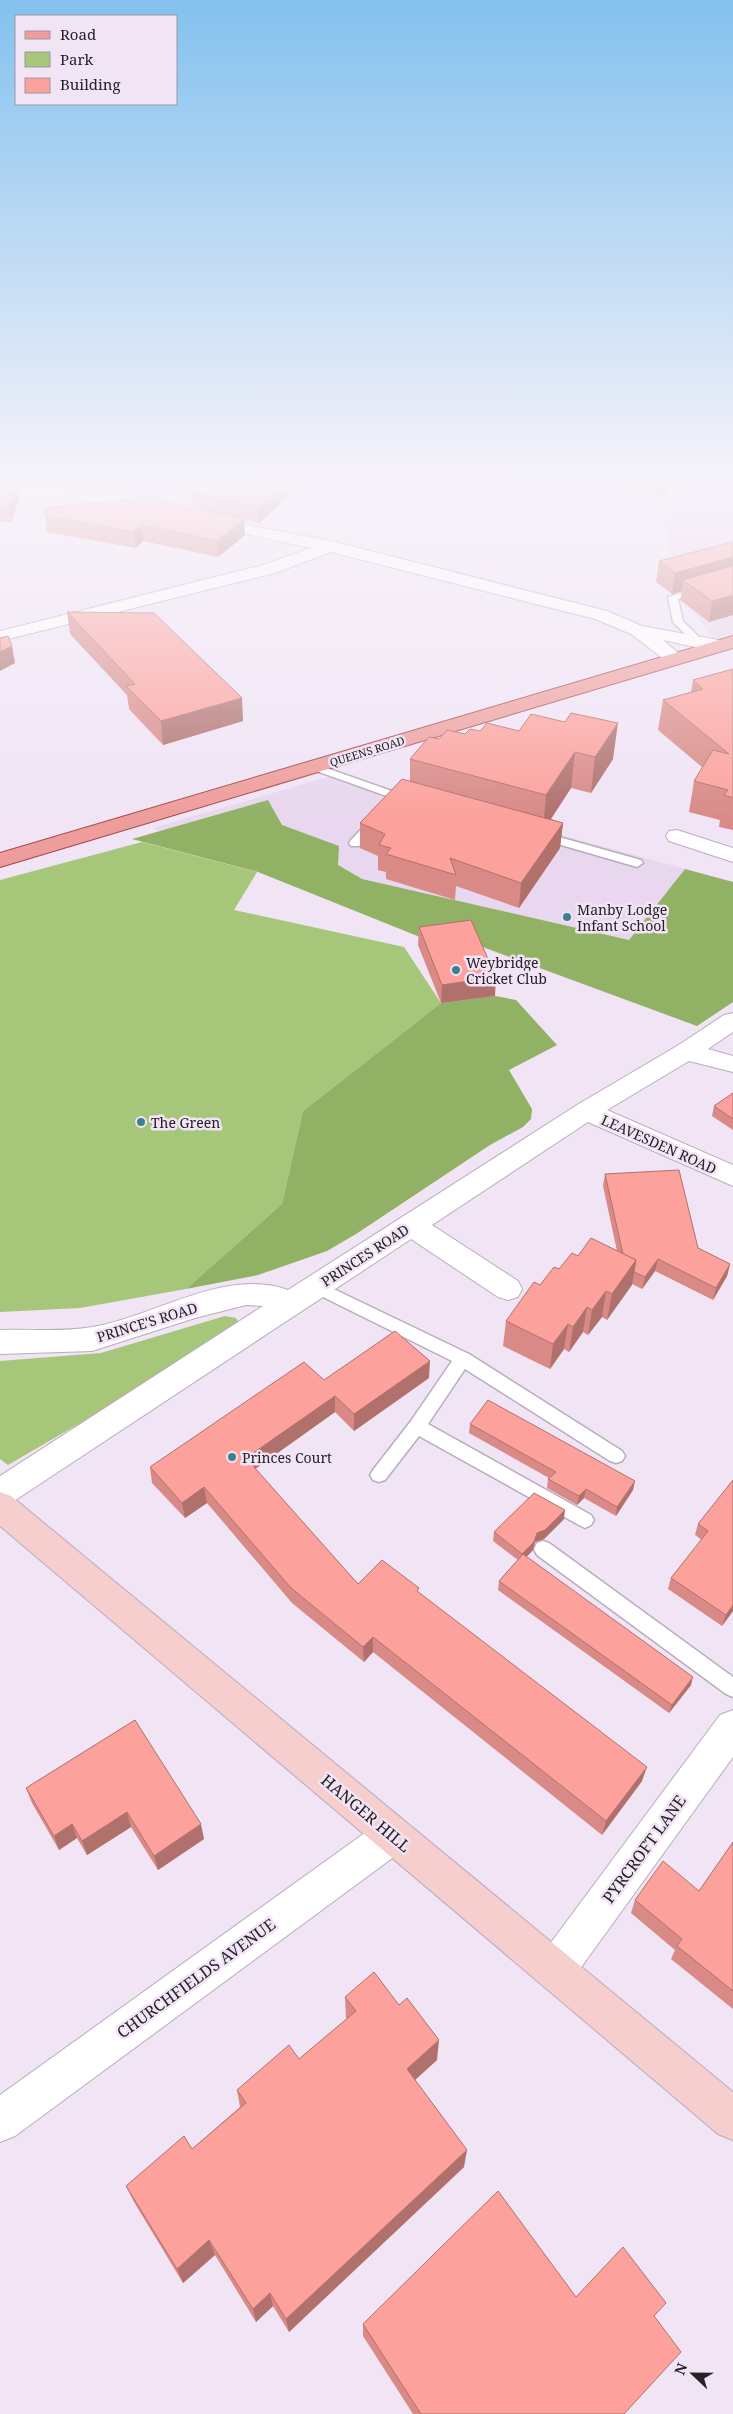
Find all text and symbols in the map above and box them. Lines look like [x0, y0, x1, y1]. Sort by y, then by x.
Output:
legend [15, 15, 178, 105]
text: Road [60, 24, 96, 44]
text: Park [60, 49, 94, 69]
text: Building [60, 74, 121, 94]
street label: QUEENS ROAD [328, 732, 406, 770]
place label: Manby Lodge Infant School [577, 900, 667, 935]
marker: Manby Lodge Infant School [561, 911, 573, 923]
place label: Weybridge Cricket Club [466, 953, 547, 988]
marker: Weybridge Cricket Club [450, 964, 462, 976]
street label: LEAVESDEN ROAD [598, 1110, 720, 1178]
place label: The Green [151, 1113, 220, 1132]
marker: The Green [135, 1116, 147, 1128]
street label: PRINCES ROAD [317, 1220, 413, 1290]
street label: PRINCE'S ROAD [94, 1298, 200, 1346]
place label: Princes Court [242, 1448, 332, 1467]
marker: Princes Court [226, 1451, 238, 1463]
street label: HANGER HILL [317, 1769, 415, 1857]
street label: PYRCROFT LANE [597, 1791, 691, 1907]
street label: CHURCHFIELDS AVENUE [112, 1913, 280, 2043]
north arrow [668, 2349, 718, 2399]
text: N [670, 2360, 691, 2378]

